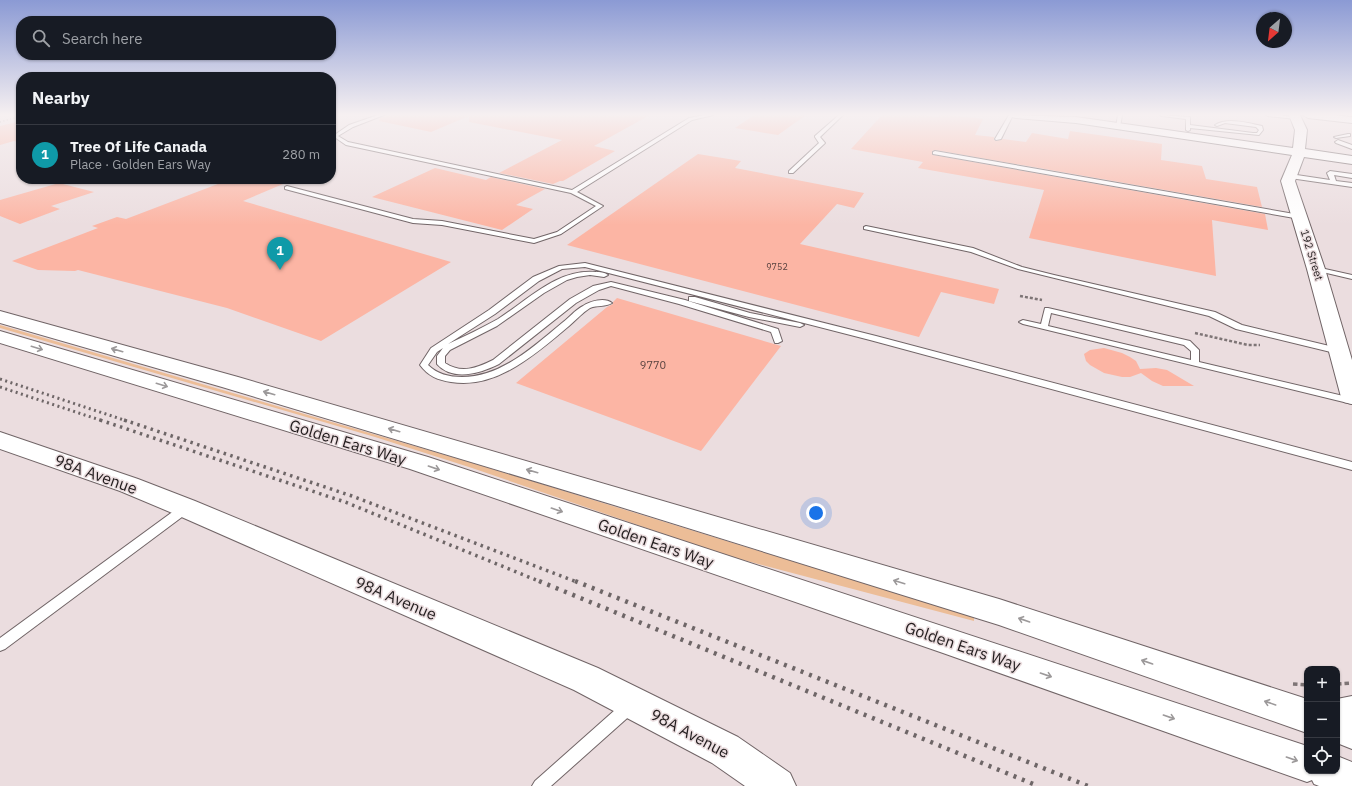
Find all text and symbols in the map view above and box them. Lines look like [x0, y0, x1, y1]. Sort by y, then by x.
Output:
north arrow [1256, 12, 1292, 48]
search box [16, 16, 336, 60]
icon: search [30, 27, 52, 49]
text: Search here [62, 29, 142, 48]
text: Nearby [32, 87, 90, 109]
text: Tree Of Life Canada [70, 137, 207, 156]
text: 1 [41, 146, 49, 163]
text: 280 m [282, 146, 320, 163]
text: Place · Golden Ears Way [70, 156, 211, 173]
street label: 192 Street [1298, 228, 1326, 282]
pin: 1 [267, 237, 293, 270]
house number: 9752 [766, 261, 788, 272]
one-way arrow [31, 345, 44, 352]
one-way arrow [111, 346, 124, 353]
house number: 9770 [640, 358, 666, 372]
one-way arrow [155, 382, 168, 389]
one-way arrow [263, 389, 276, 396]
street label: Golden Ears Way [287, 415, 409, 469]
one-way arrow [388, 426, 401, 433]
street label: 98A Avenue [52, 450, 140, 498]
one-way arrow [427, 465, 440, 472]
one-way arrow [526, 467, 539, 474]
your location [806, 503, 826, 523]
one-way arrow [550, 506, 562, 514]
street label: Golden Ears Way [595, 514, 717, 572]
street label: 98A Avenue [352, 572, 440, 624]
one-way arrow [893, 578, 906, 585]
one-way arrow [1017, 616, 1030, 623]
street label: Golden Ears Way [902, 617, 1024, 675]
one-way arrow [1140, 658, 1153, 665]
map controls [1304, 666, 1340, 774]
button: + [1304, 666, 1340, 702]
one-way arrow [1039, 671, 1051, 679]
one-way arrow [1264, 699, 1277, 706]
button: − [1304, 702, 1340, 738]
street label: 98A Avenue [647, 704, 733, 762]
one-way arrow [1162, 714, 1175, 721]
button: locate [1304, 738, 1340, 774]
one-way arrow [1285, 756, 1298, 763]

